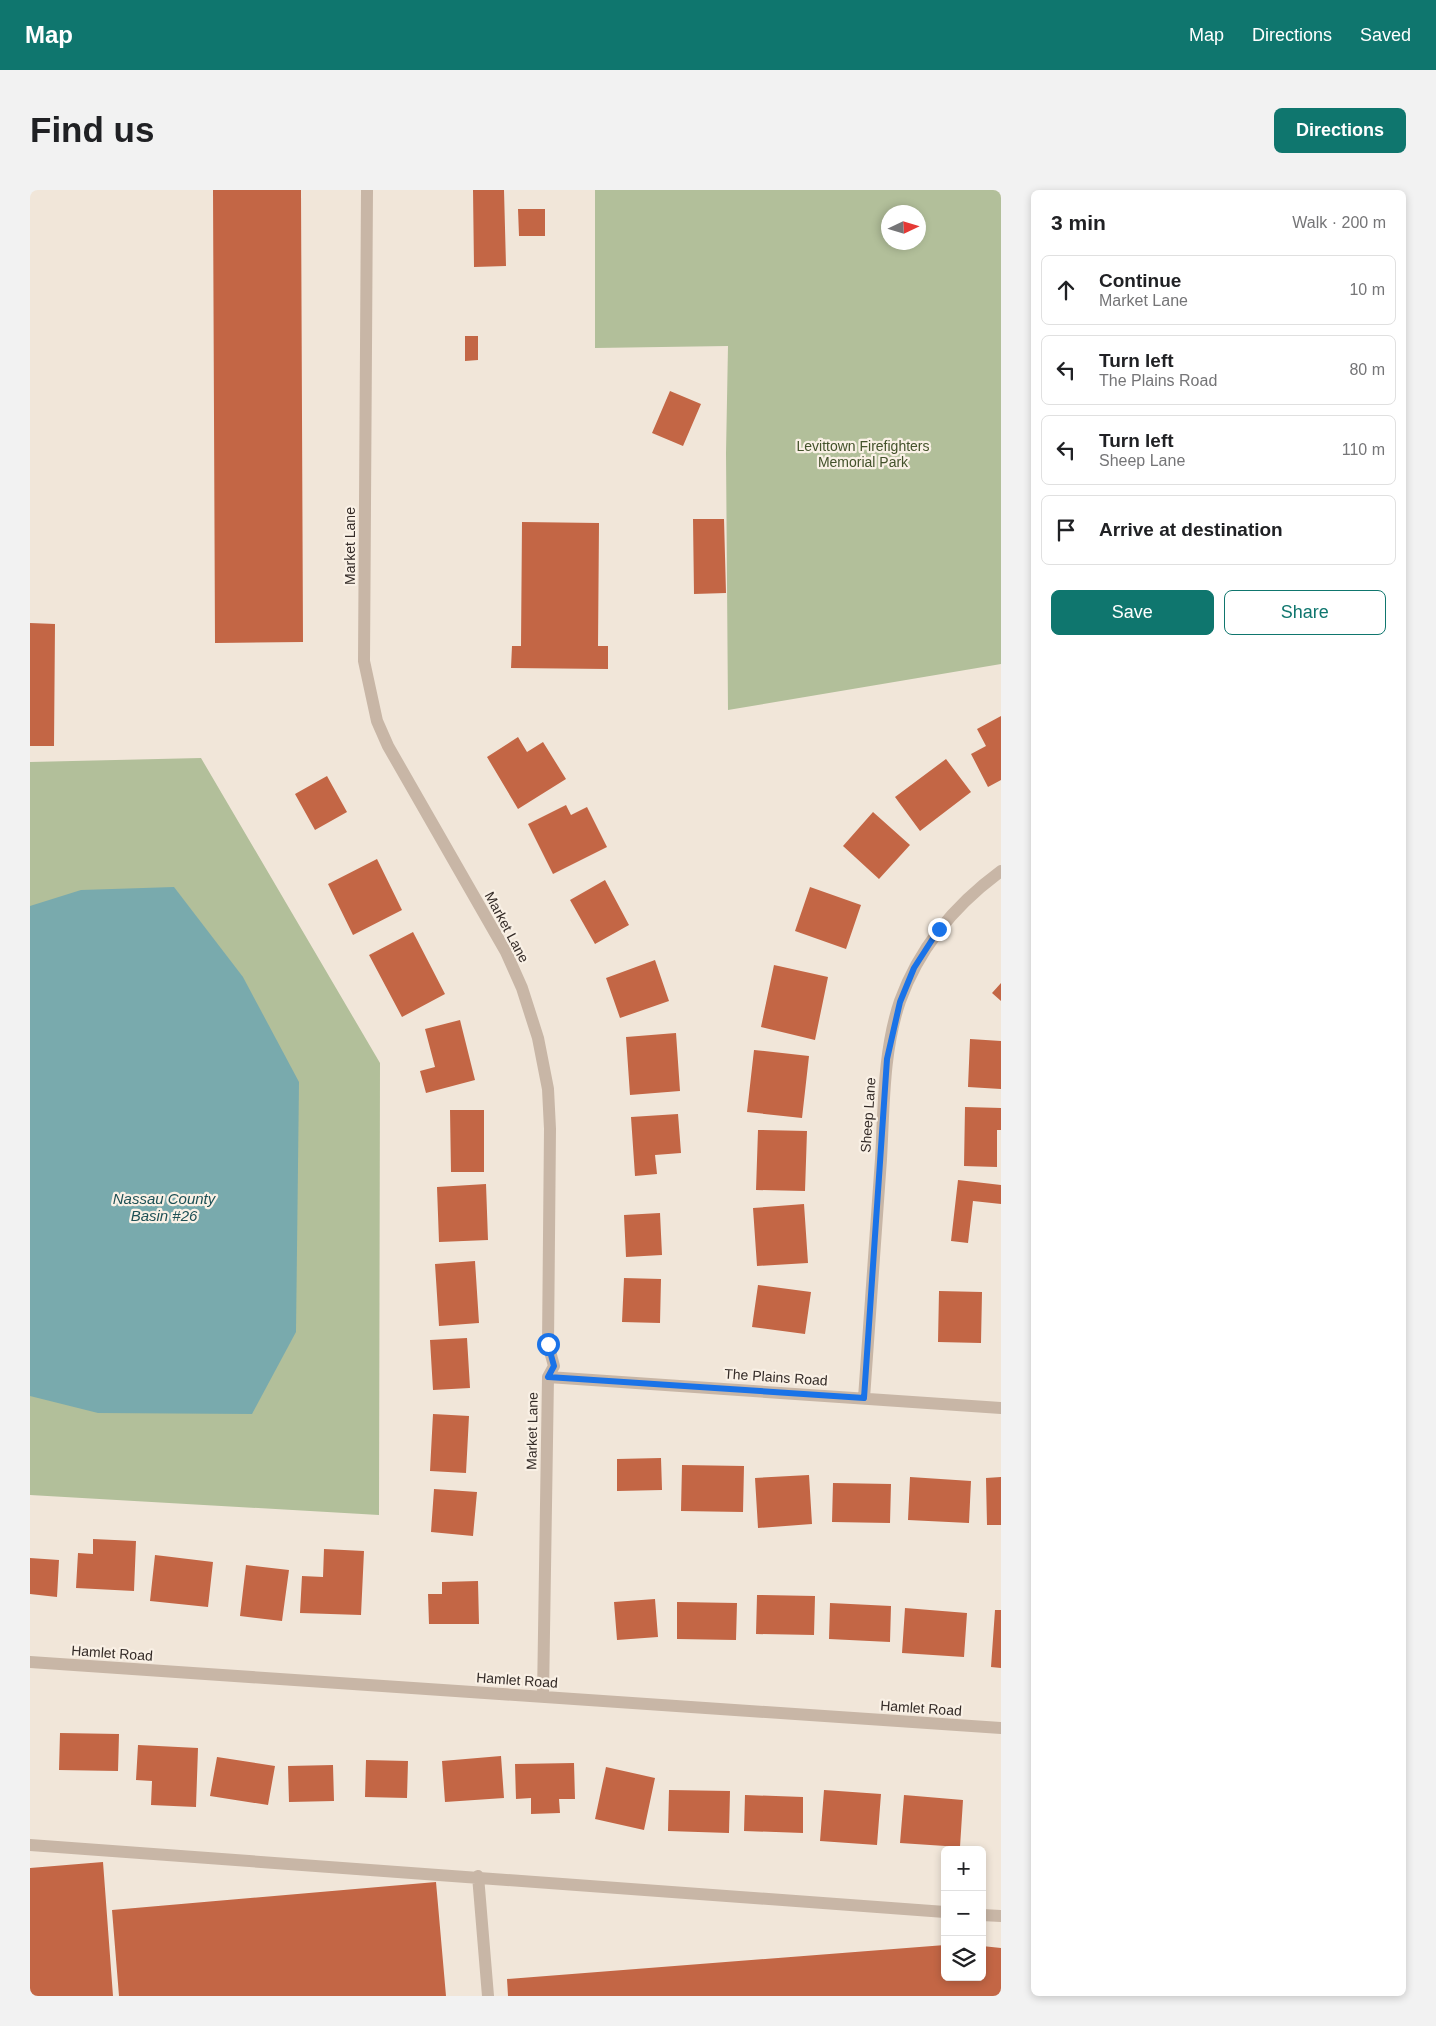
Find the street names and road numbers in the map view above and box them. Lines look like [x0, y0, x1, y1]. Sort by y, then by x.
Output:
street label: Market Lane [342, 507, 358, 585]
street label: Market Lane [482, 889, 532, 965]
street label: Sheep Lane [857, 1077, 879, 1153]
street label: The Plains Road [724, 1365, 828, 1389]
street label: Market Lane [523, 1392, 541, 1470]
street label: Hamlet Road [71, 1642, 153, 1664]
street label: Hamlet Road [476, 1669, 558, 1691]
street label: Hamlet Road [880, 1697, 962, 1719]

